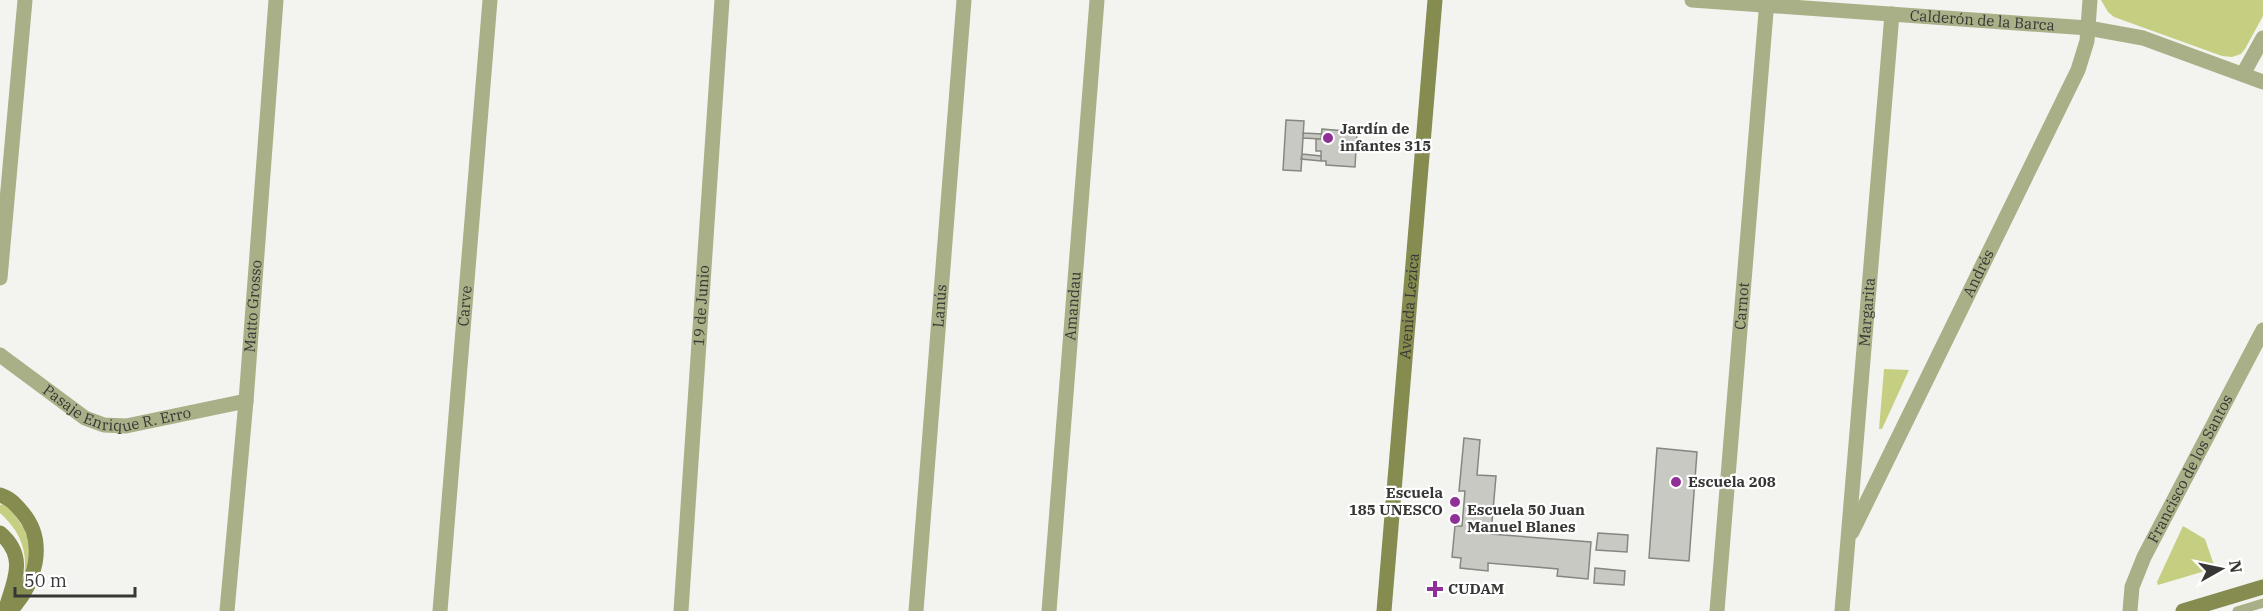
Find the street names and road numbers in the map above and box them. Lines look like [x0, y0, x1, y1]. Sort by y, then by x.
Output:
street label: Calderón de la Barca [1909, 5, 2055, 35]
street label: Andrés [1958, 246, 1998, 300]
street label: Avenida Lezica [1395, 252, 1423, 360]
street label: Matto Grosso [240, 259, 266, 353]
street label: 19 de Junio [689, 265, 713, 347]
street label: Amandau [1060, 271, 1085, 341]
street label: Margarita [1854, 277, 1879, 347]
street label: Carnot [1730, 281, 1753, 331]
street label: Lanús [928, 284, 951, 328]
street label: Carve [453, 285, 476, 327]
street label: Pasaje Enrique R. Erro [39, 380, 193, 436]
street label: Francisco de los Santos [2143, 391, 2237, 546]

